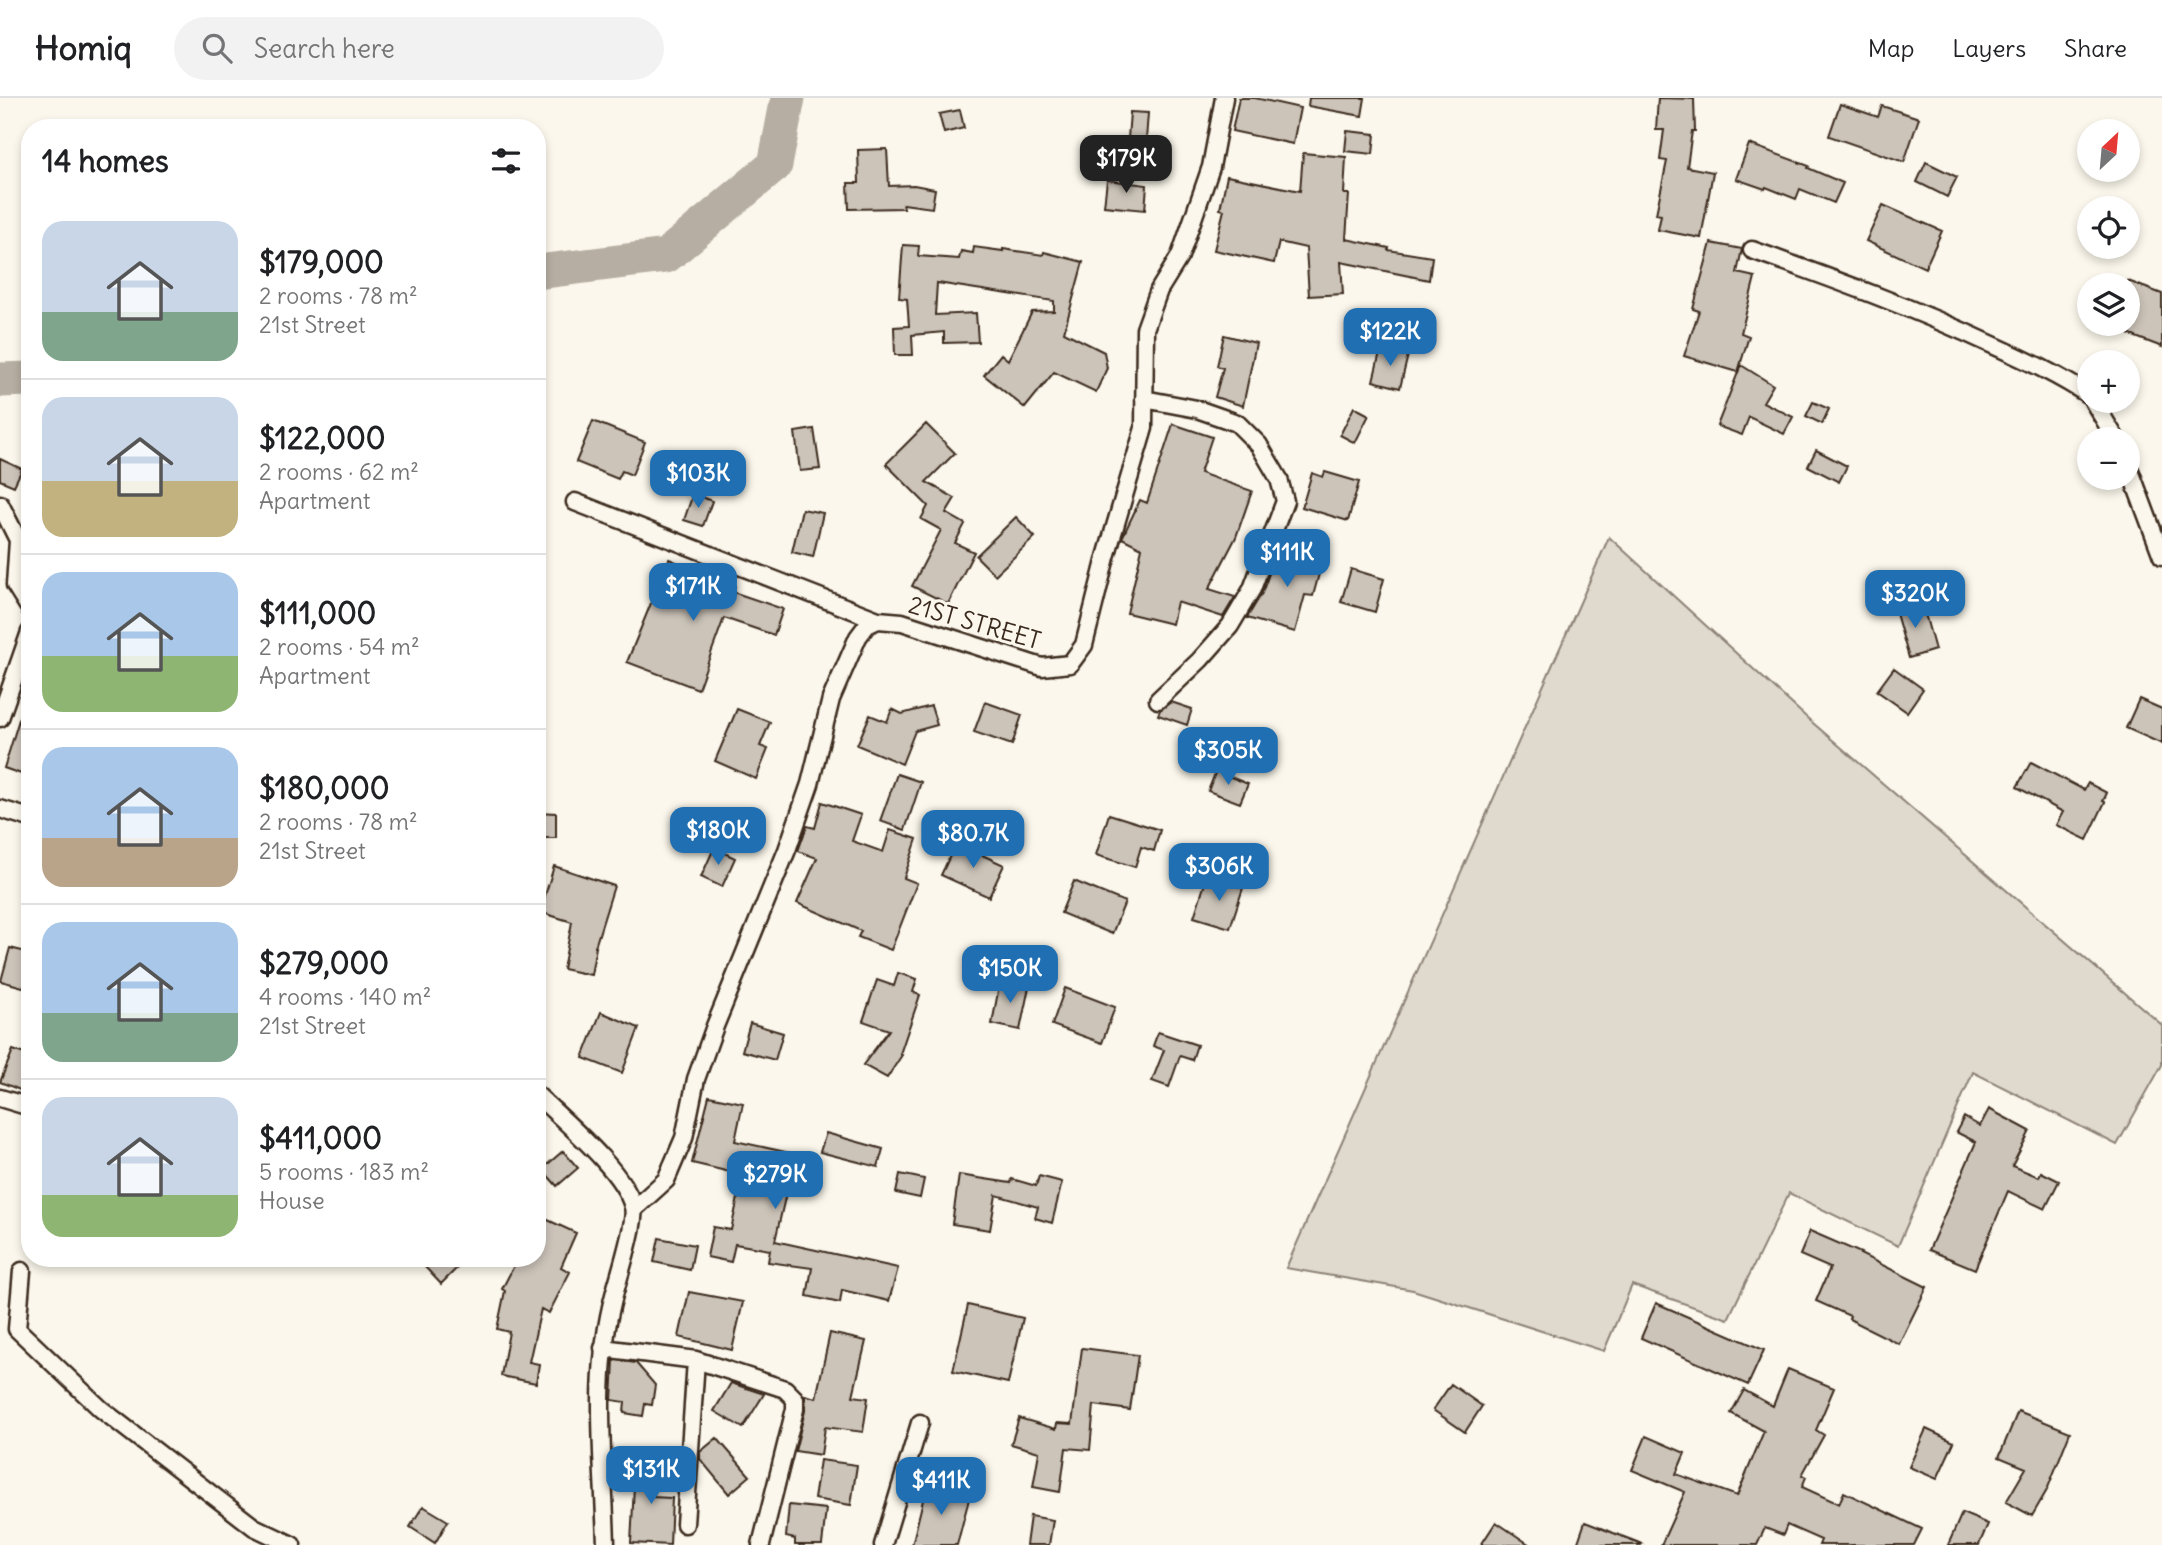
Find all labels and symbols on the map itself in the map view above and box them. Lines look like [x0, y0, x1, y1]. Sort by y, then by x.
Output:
north arrow [2077, 119, 2140, 182]
pin: $179K [1077, 136, 1175, 195]
pin: $122K [1341, 308, 1439, 368]
pin: $103K [649, 450, 747, 510]
pin: $111K [1238, 530, 1336, 589]
pin: $171K [644, 564, 742, 623]
pin: $320K [1866, 570, 1964, 630]
street label: 21ST STREET [905, 589, 1045, 655]
pin: $305K [1179, 728, 1277, 787]
pin: $180K [669, 808, 767, 867]
pin: $80.7K [916, 810, 1030, 870]
pin: $306K [1170, 844, 1268, 903]
pin: $150K [961, 946, 1059, 1005]
pin: $279K [726, 1152, 824, 1211]
pin: $131K [602, 1446, 700, 1506]
pin: $411K [892, 1458, 990, 1517]

